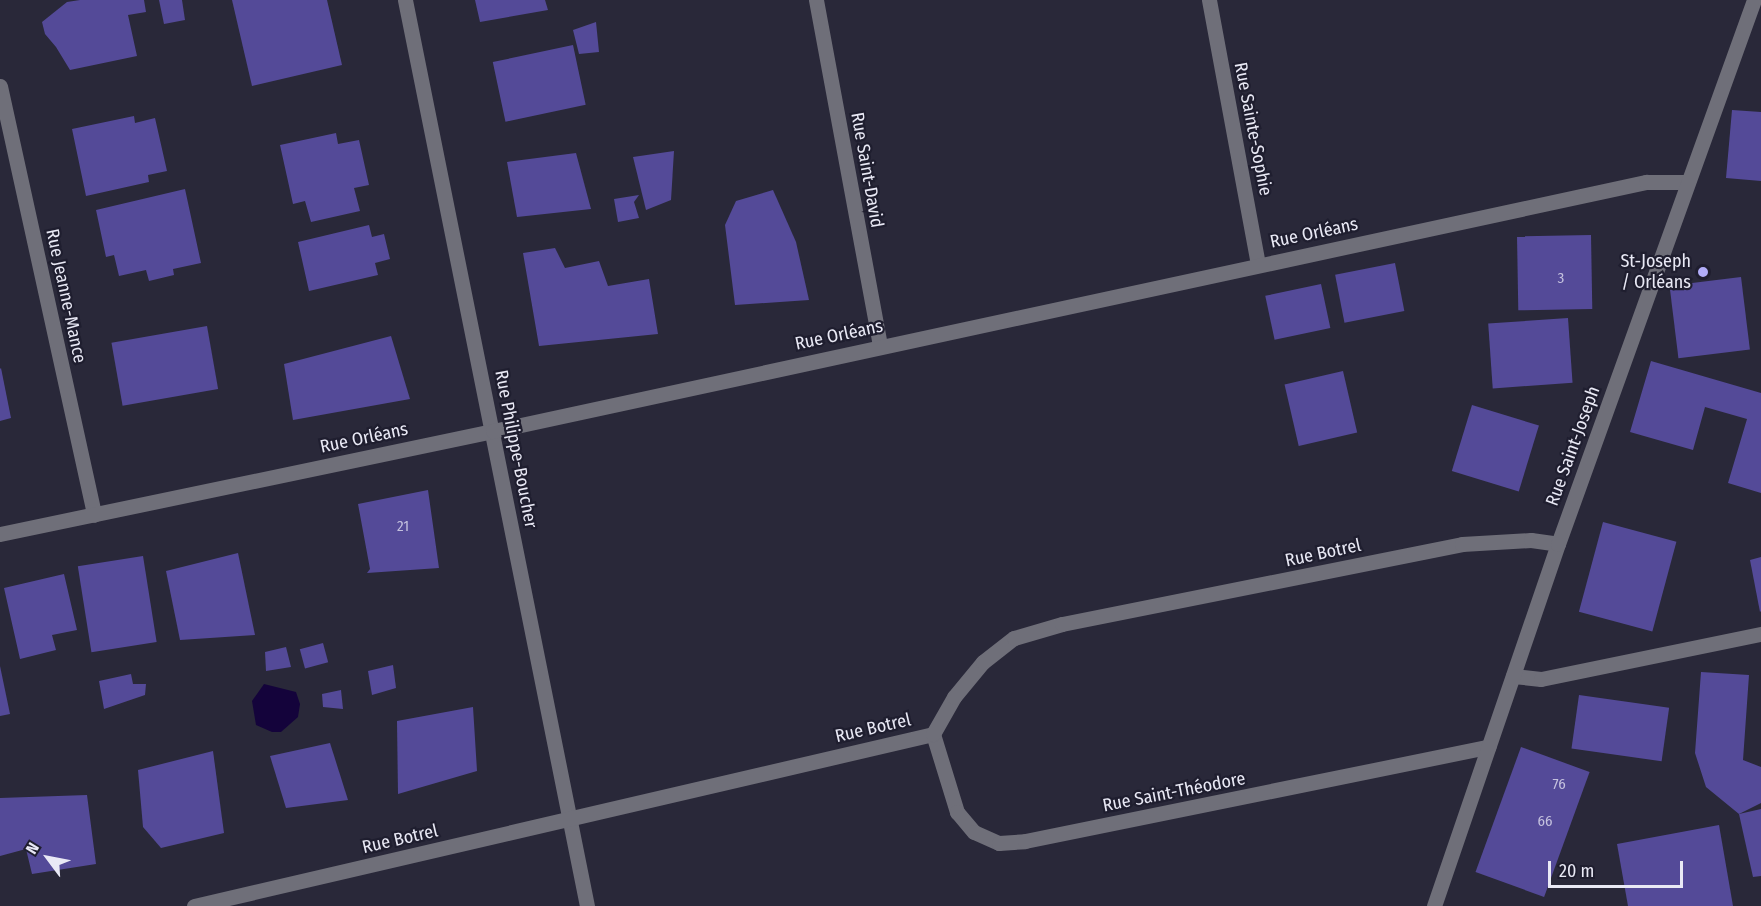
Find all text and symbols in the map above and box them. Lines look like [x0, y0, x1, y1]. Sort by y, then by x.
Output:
street label: Rue Sainte-Sophie [1229, 60, 1277, 198]
street label: Rue Saint-David [846, 111, 888, 229]
street label: Rue Orléans [1268, 213, 1360, 253]
street label: Rue Jeanne-Mance [41, 227, 91, 365]
place label: St-Joseph / Orléans [1620, 251, 1691, 294]
marker: St-Joseph / Orléans [1696, 265, 1710, 279]
house number: 3 [1558, 270, 1564, 288]
street label: Rue Orléans [793, 315, 885, 355]
street label: Rue Philippe-Boucher [490, 368, 542, 530]
street label: Rue Saint-Joseph [1541, 383, 1605, 509]
street label: Rue Orléans [318, 418, 410, 458]
house number: 21 [397, 518, 409, 536]
street label: Rue Botrel [1283, 534, 1363, 572]
street label: Rue Botrel [833, 709, 913, 747]
street label: Rue Saint-Théodore [1101, 768, 1247, 816]
house number: 76 [1552, 776, 1566, 794]
house number: 66 [1538, 813, 1552, 831]
street label: Rue Botrel [360, 820, 440, 858]
north arrow [18, 828, 78, 888]
text: N [22, 839, 43, 857]
scale bar [1551, 849, 1686, 887]
text: 20 m [1559, 860, 1594, 882]

